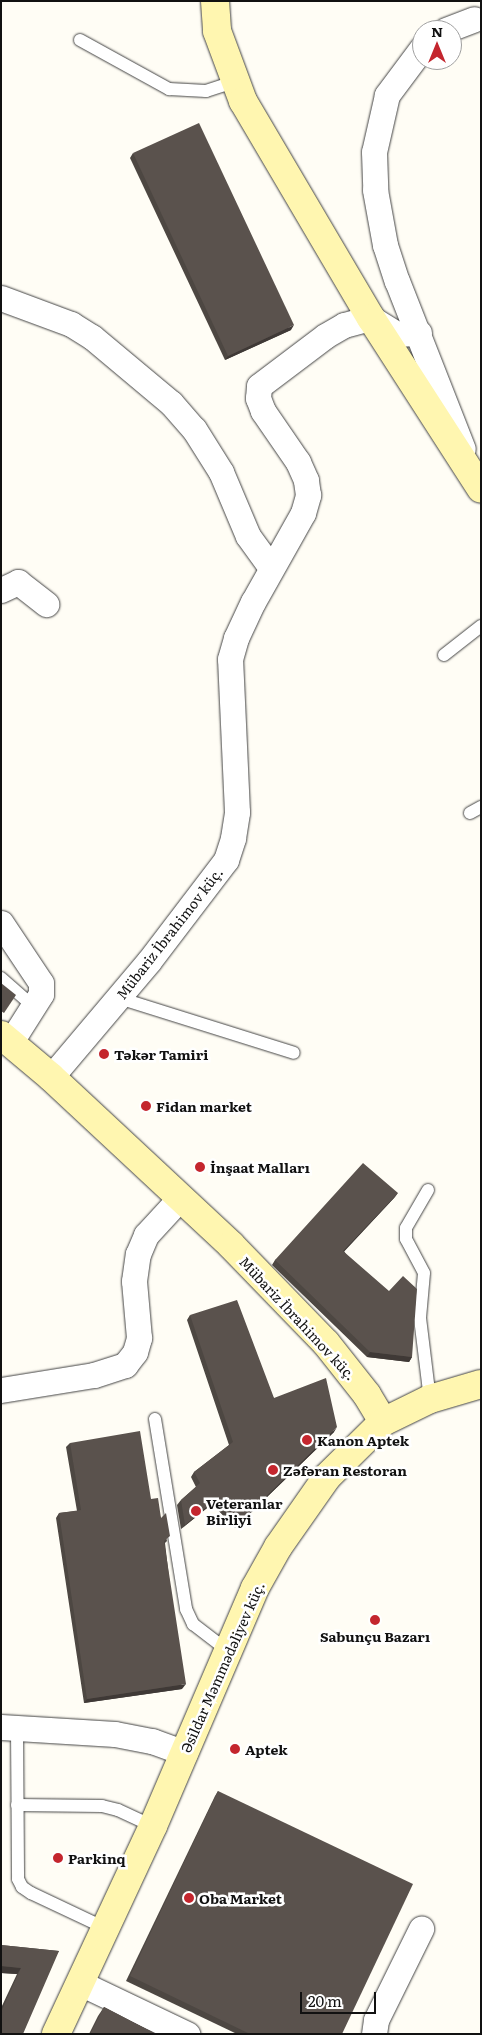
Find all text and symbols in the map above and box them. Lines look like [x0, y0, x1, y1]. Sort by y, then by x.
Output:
north arrow [412, 20, 462, 70]
text: N [431, 21, 443, 41]
street label: Mübariz İbrahimov küç. [112, 864, 226, 1002]
place label: Təkər Tamiri [114, 1046, 208, 1062]
marker: Təkər Tamiri [98, 1048, 110, 1060]
place label: Fidan market [156, 1098, 252, 1114]
marker: Fidan market [140, 1100, 152, 1112]
place label: İnşaat Malları [210, 1159, 310, 1175]
marker: İnşaat Malları [194, 1161, 206, 1173]
street label: Mübariz İbrahimov küç. [236, 1253, 360, 1383]
place label: Kanon Aptek [317, 1432, 409, 1448]
marker: Kanon Aptek [301, 1434, 313, 1446]
place label: Zəfəran Restoran [283, 1462, 407, 1478]
marker: Zəfəran Restoran [267, 1464, 279, 1476]
place label: Veteranlar Birliyi [206, 1495, 283, 1528]
marker: Veteranlar Birliyi [190, 1505, 202, 1517]
street label: Əsildar Məmmədəliyev küç. [177, 1579, 267, 1755]
marker: Sabunçu Bazarı [369, 1614, 381, 1626]
place label: Sabunçu Bazarı [320, 1628, 430, 1644]
place label: Aptek [245, 1741, 288, 1757]
marker: Aptek [229, 1743, 241, 1755]
place label: Parkinq [68, 1850, 126, 1866]
marker: Parkinq [52, 1852, 64, 1864]
place label: Oba Market [199, 1890, 282, 1906]
marker: Oba Market [183, 1892, 195, 1904]
scale bar [302, 1982, 378, 2014]
text: 20 m [308, 1989, 342, 2012]

